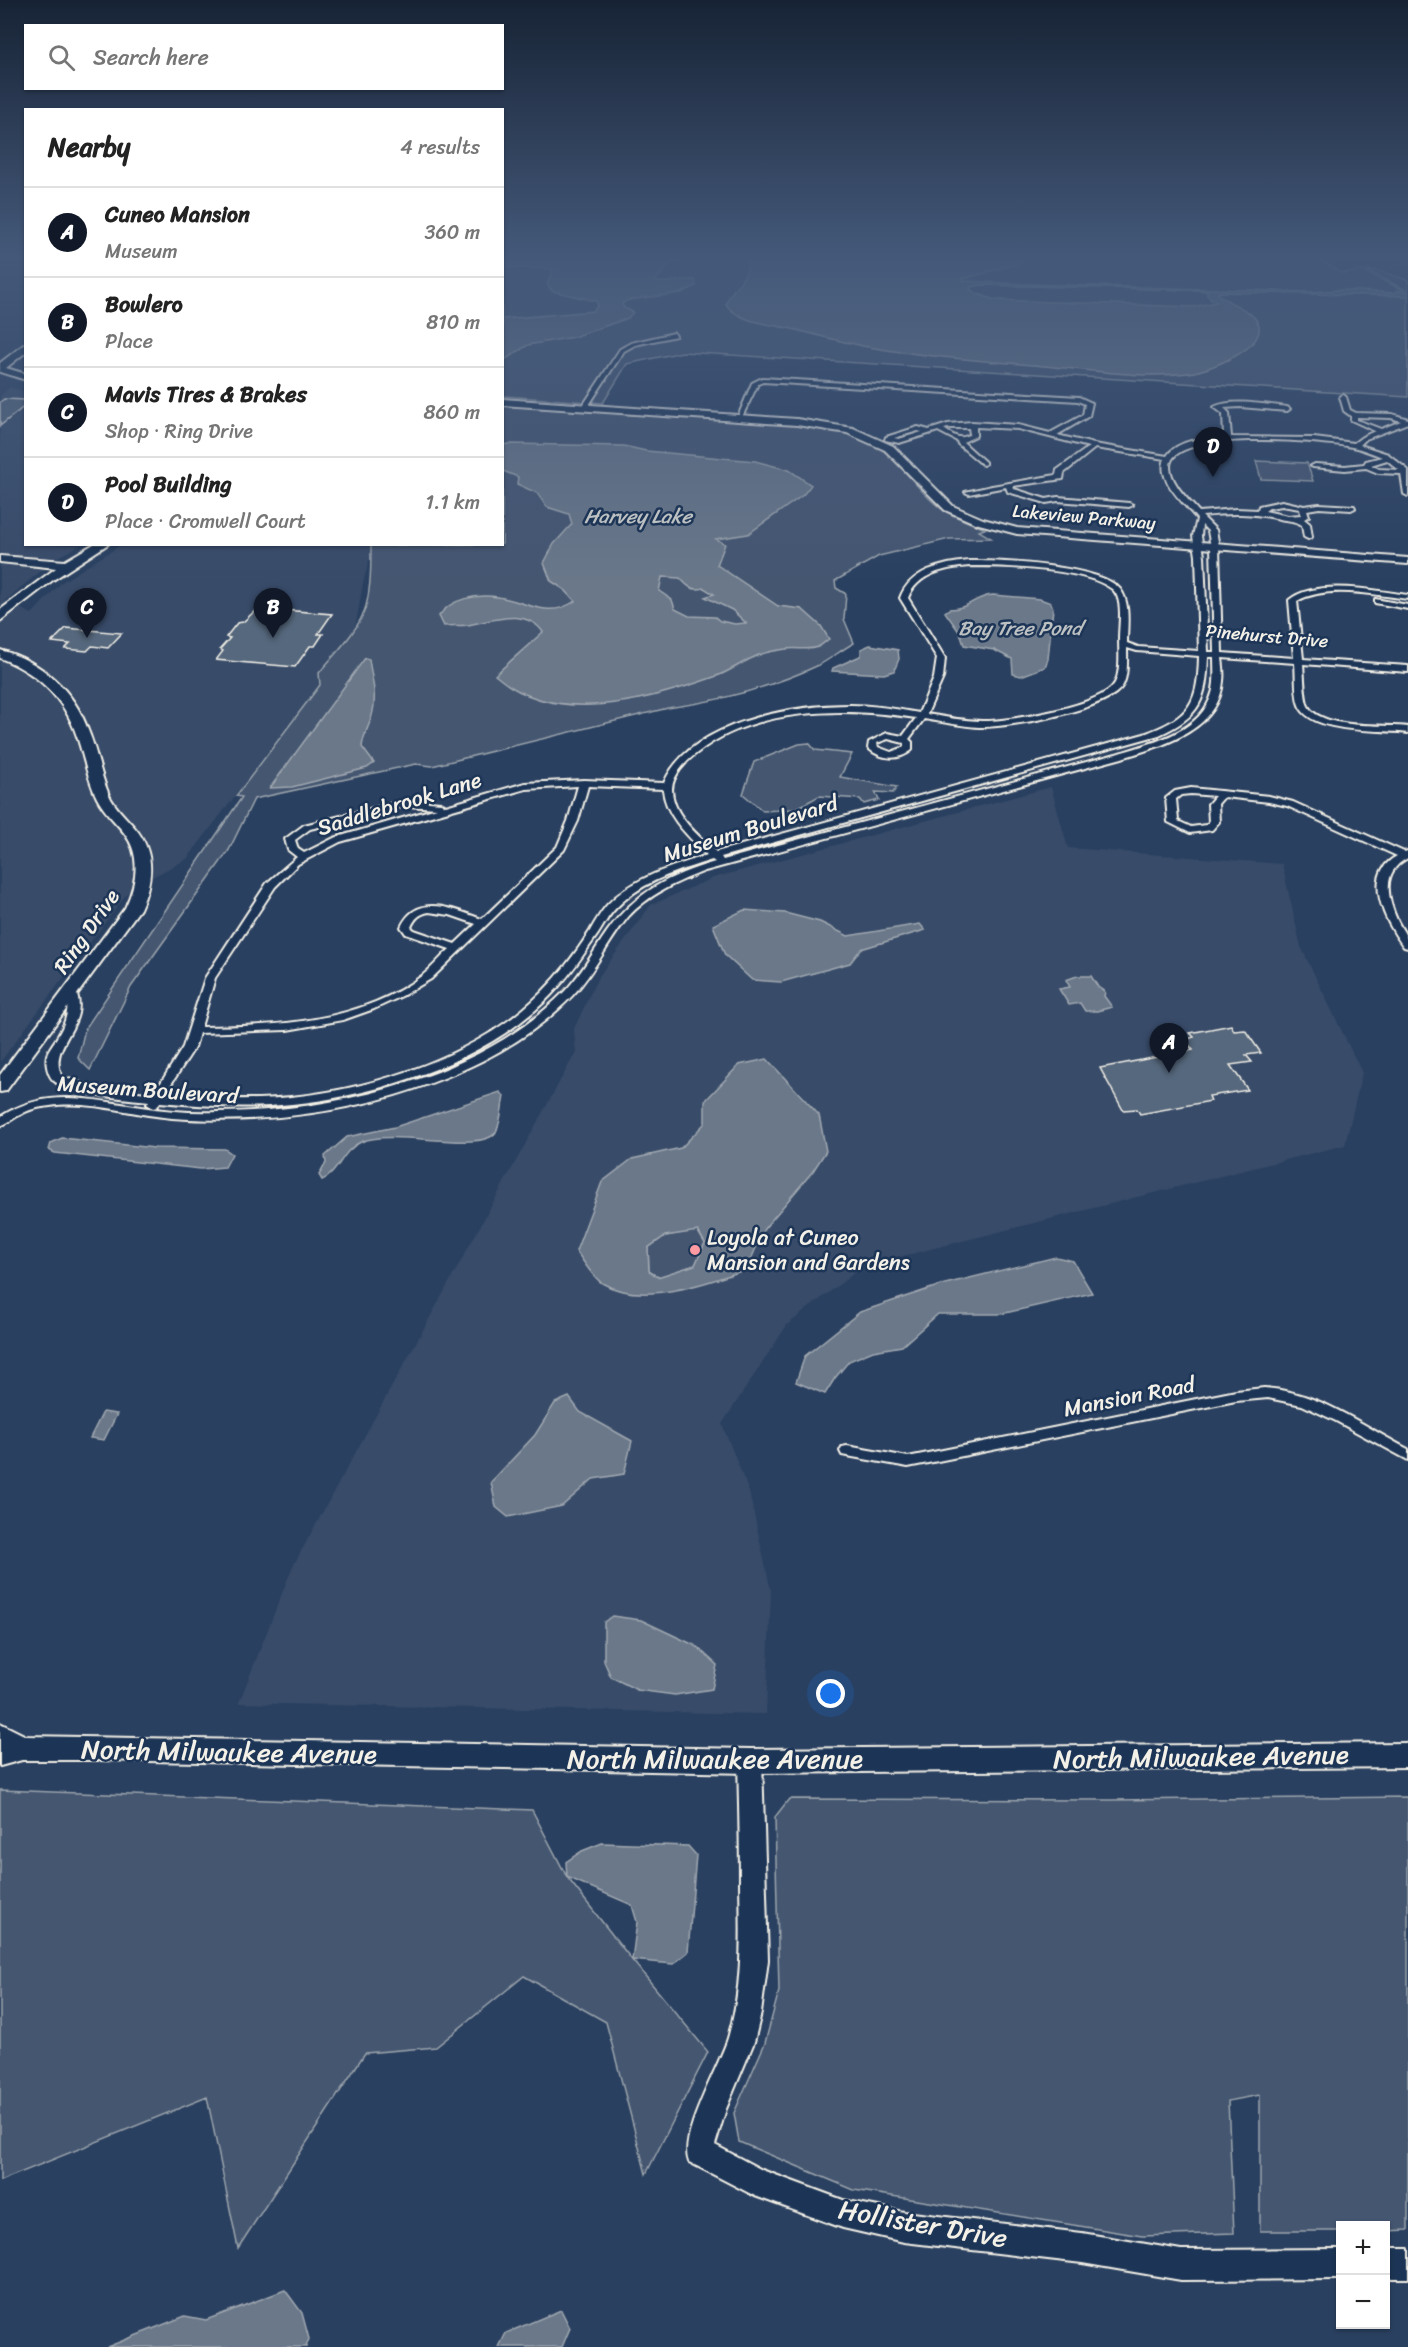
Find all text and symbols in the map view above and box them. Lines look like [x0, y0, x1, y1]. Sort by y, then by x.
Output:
search box [24, 24, 504, 90]
text: Search here [93, 38, 209, 77]
icon: search [45, 41, 78, 74]
text: Nearby [48, 124, 130, 170]
text: 4 results [400, 130, 480, 165]
text: Cuneo Mansion [105, 195, 250, 234]
text: A [61, 215, 74, 250]
text: 360 m [424, 215, 480, 250]
text: Museum [105, 234, 178, 269]
text: Bowlero [105, 285, 183, 324]
text: B [61, 305, 74, 340]
text: 810 m [426, 305, 480, 340]
text: Place [105, 324, 153, 359]
text: Mavis Tires & Brakes [105, 375, 307, 414]
text: C [61, 395, 74, 430]
text: 860 m [423, 395, 480, 430]
text: Shop · Ring Drive [105, 414, 253, 449]
pin: D [1194, 428, 1232, 477]
text: Pool Building [105, 465, 232, 504]
text: D [62, 485, 73, 520]
text: 1.1 km [426, 485, 480, 520]
street label: Lakeview Parkway [1011, 495, 1158, 539]
water label: Harvey Lake [584, 499, 694, 534]
text: Place · Cromwell Court [105, 504, 306, 539]
pin: C [68, 588, 106, 638]
pin: B [254, 588, 292, 638]
water label: Bay Tree Pond [958, 611, 1087, 646]
street label: Pinehurst Drive [1204, 615, 1330, 657]
street label: Saddlebrook Lane [312, 760, 486, 847]
street label: Museum Boulevard [658, 783, 844, 874]
street label: Ring Drive [43, 880, 130, 982]
pin: A [1150, 1024, 1188, 1073]
street label: Museum Boulevard [56, 1064, 241, 1115]
place label: Loyola at Cuneo Mansion and Gardens [707, 1218, 910, 1282]
marker: Loyola at Cuneo Mansion and Gardens [688, 1243, 702, 1257]
street label: Mansion Road [1060, 1364, 1199, 1428]
your location [816, 1679, 845, 1708]
street label: North Milwaukee Avenue [81, 1725, 377, 1779]
street label: North Milwaukee Avenue [1053, 1730, 1349, 1784]
street label: North Milwaukee Avenue [567, 1735, 863, 1783]
street label: Hollister Drive [835, 2186, 1011, 2262]
map controls [1336, 2221, 1390, 2329]
button: + [1336, 2221, 1390, 2275]
button: − [1336, 2275, 1390, 2329]

